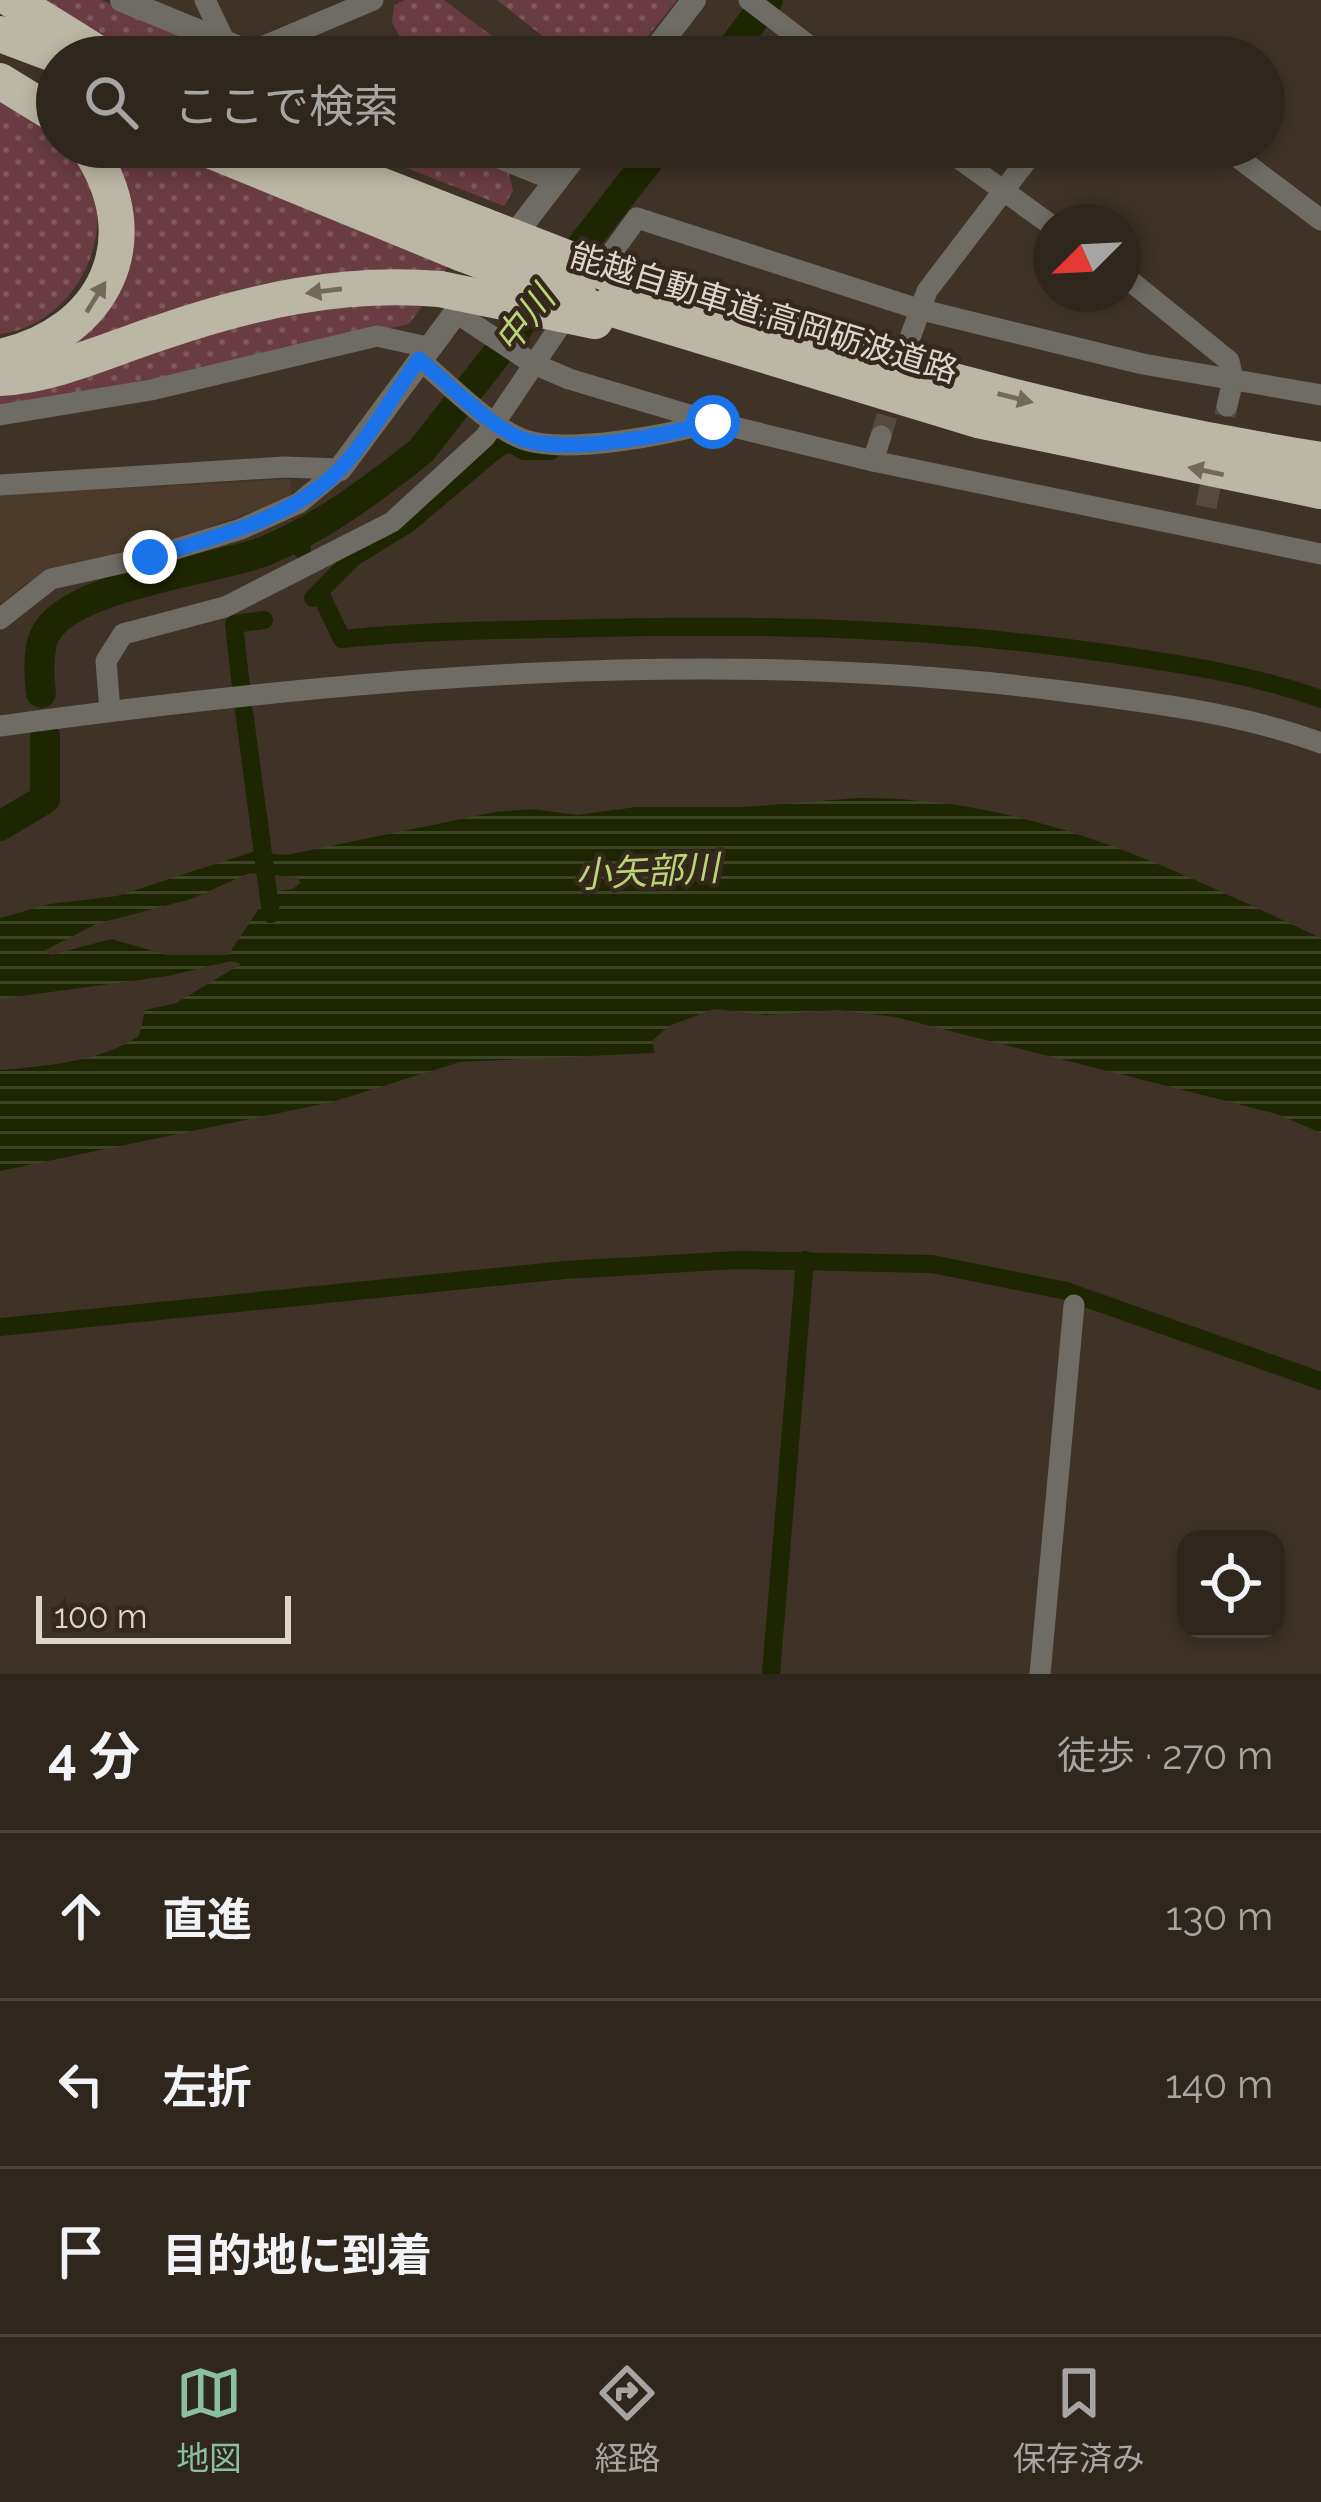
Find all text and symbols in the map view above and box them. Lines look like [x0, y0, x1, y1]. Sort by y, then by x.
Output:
search box [36, 36, 1285, 168]
icon: search [78, 69, 144, 135]
text: ここで検索 [174, 80, 399, 133]
north arrow [1033, 204, 1141, 312]
street label: 能越自動車道;高岡砺波道路 [566, 235, 962, 391]
water label: 中川 [485, 275, 565, 360]
one-way arrow [85, 280, 106, 314]
one-way arrow [304, 282, 342, 301]
one-way arrow [996, 389, 1033, 408]
route start [686, 395, 740, 449]
one-way arrow [1186, 461, 1224, 480]
route end [123, 530, 177, 584]
water label: 小矢部川 [574, 846, 724, 896]
map controls [1177, 1530, 1285, 1638]
button: locate [1177, 1530, 1285, 1638]
scale bar [36, 1590, 291, 1643]
text: 100 m [54, 1597, 147, 1636]
text: 4 分 [48, 1726, 140, 1786]
text: 徒歩 · 270 m [1057, 1732, 1273, 1778]
icon: ahead [48, 1883, 114, 1949]
text: 直進 [162, 1893, 252, 1946]
text: 130 m [1166, 1893, 1273, 1939]
icon: left [48, 2051, 114, 2117]
text: 左折 [162, 2061, 252, 2114]
text: 140 m [1165, 2061, 1273, 2107]
icon: arrive [48, 2219, 114, 2285]
text: 目的地に到着 [162, 2229, 432, 2282]
tab: 地図 [176, 2360, 242, 2480]
tab: 経路 [594, 2360, 660, 2480]
tab: 保存済み [1013, 2360, 1145, 2480]

